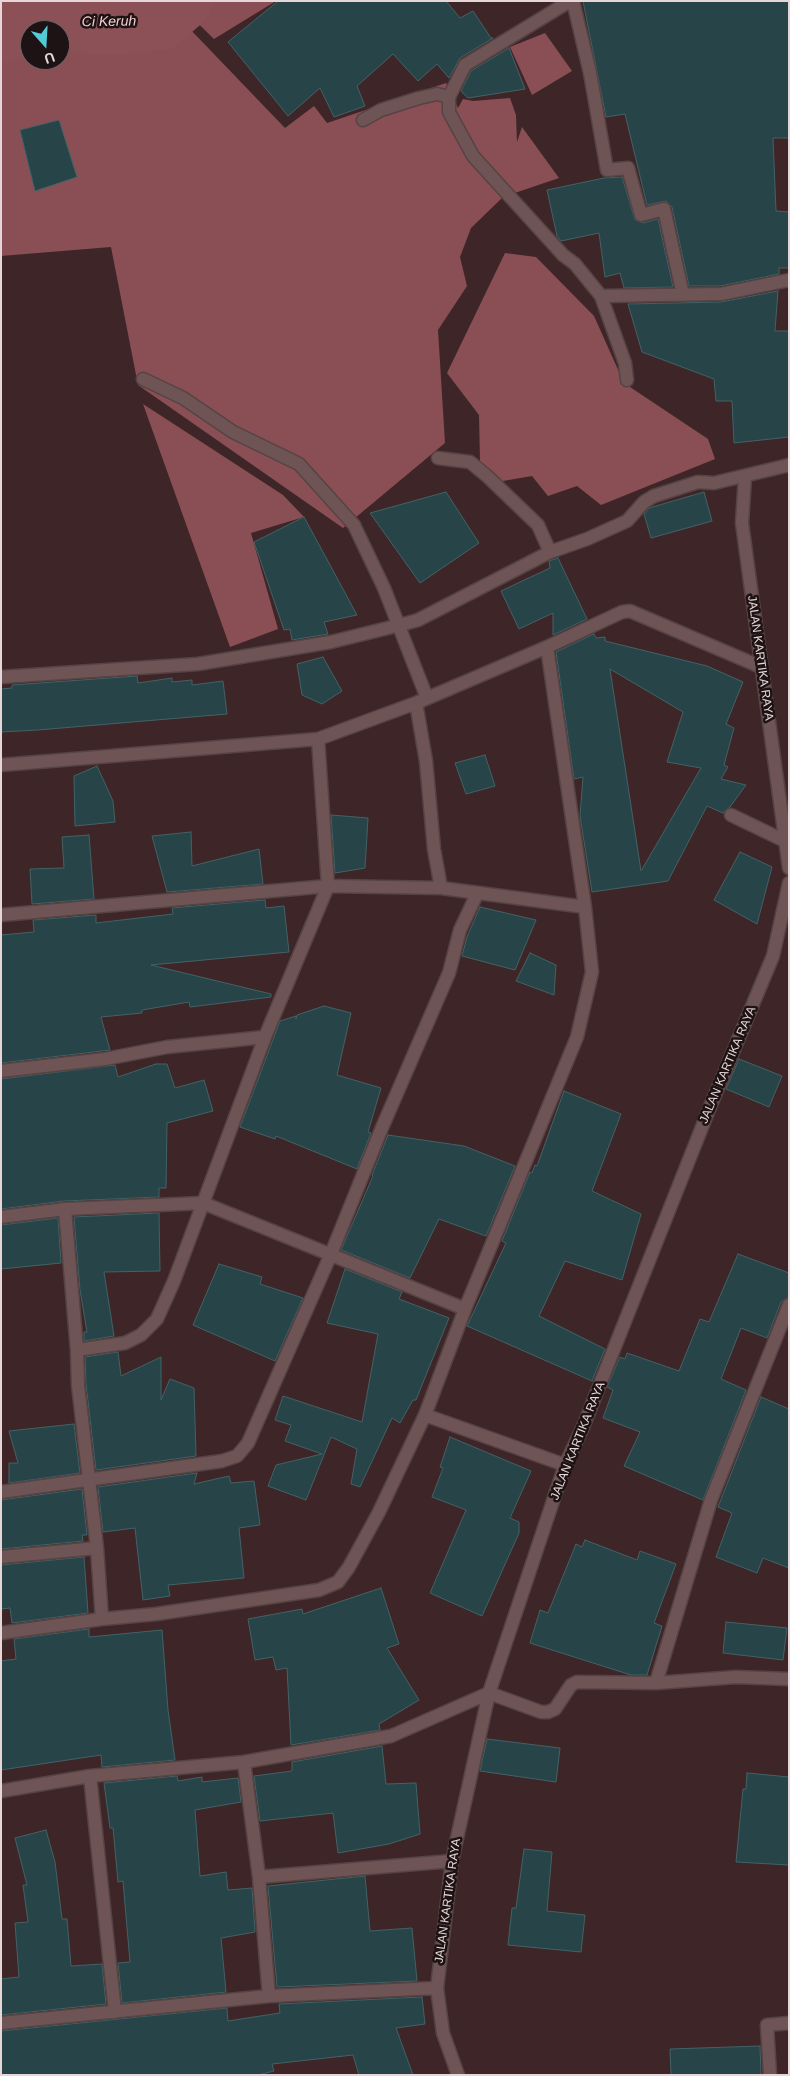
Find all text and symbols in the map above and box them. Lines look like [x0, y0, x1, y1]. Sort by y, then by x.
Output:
water label: Ci Keruh [82, 13, 136, 31]
north arrow [20, 20, 70, 70]
text: U [42, 49, 57, 67]
street label: JALAN KARTIKA RAYA [744, 595, 776, 721]
street label: JALAN KARTIKA RAYA [697, 1004, 759, 1126]
street label: JALAN KARTIKA RAYA [548, 1380, 608, 1502]
street label: JALAN KARTIKA RAYA [432, 1838, 464, 1964]

